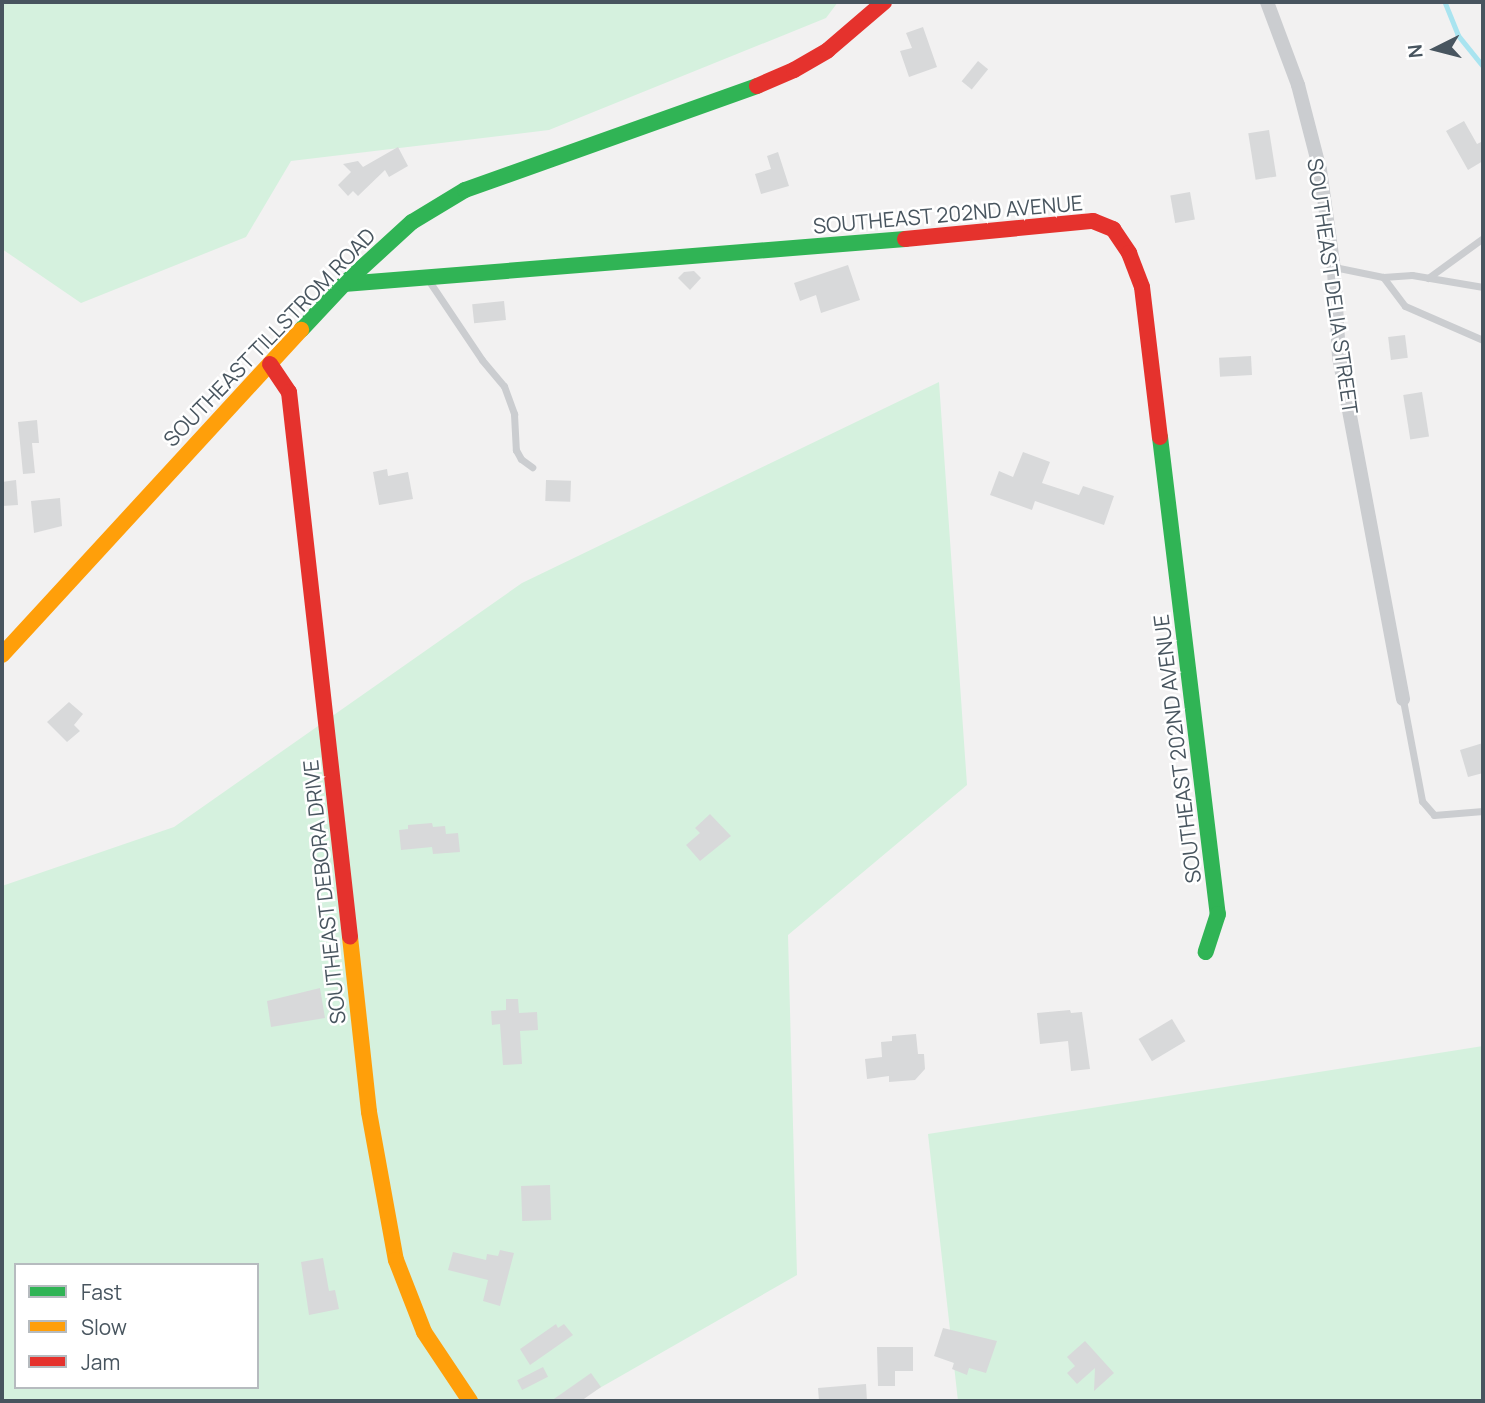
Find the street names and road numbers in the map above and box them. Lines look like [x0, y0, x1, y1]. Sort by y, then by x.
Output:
street label: SOUTHEAST DELIA STREET [1303, 156, 1363, 416]
street label: SOUTHEAST 202ND AVENUE [812, 190, 1084, 238]
street label: SOUTHEAST TILLSTROM ROAD [158, 222, 380, 452]
street label: SOUTHEAST 202ND AVENUE [1148, 613, 1206, 885]
street label: SOUTHEAST DEBORA DRIVE [298, 758, 350, 1026]

